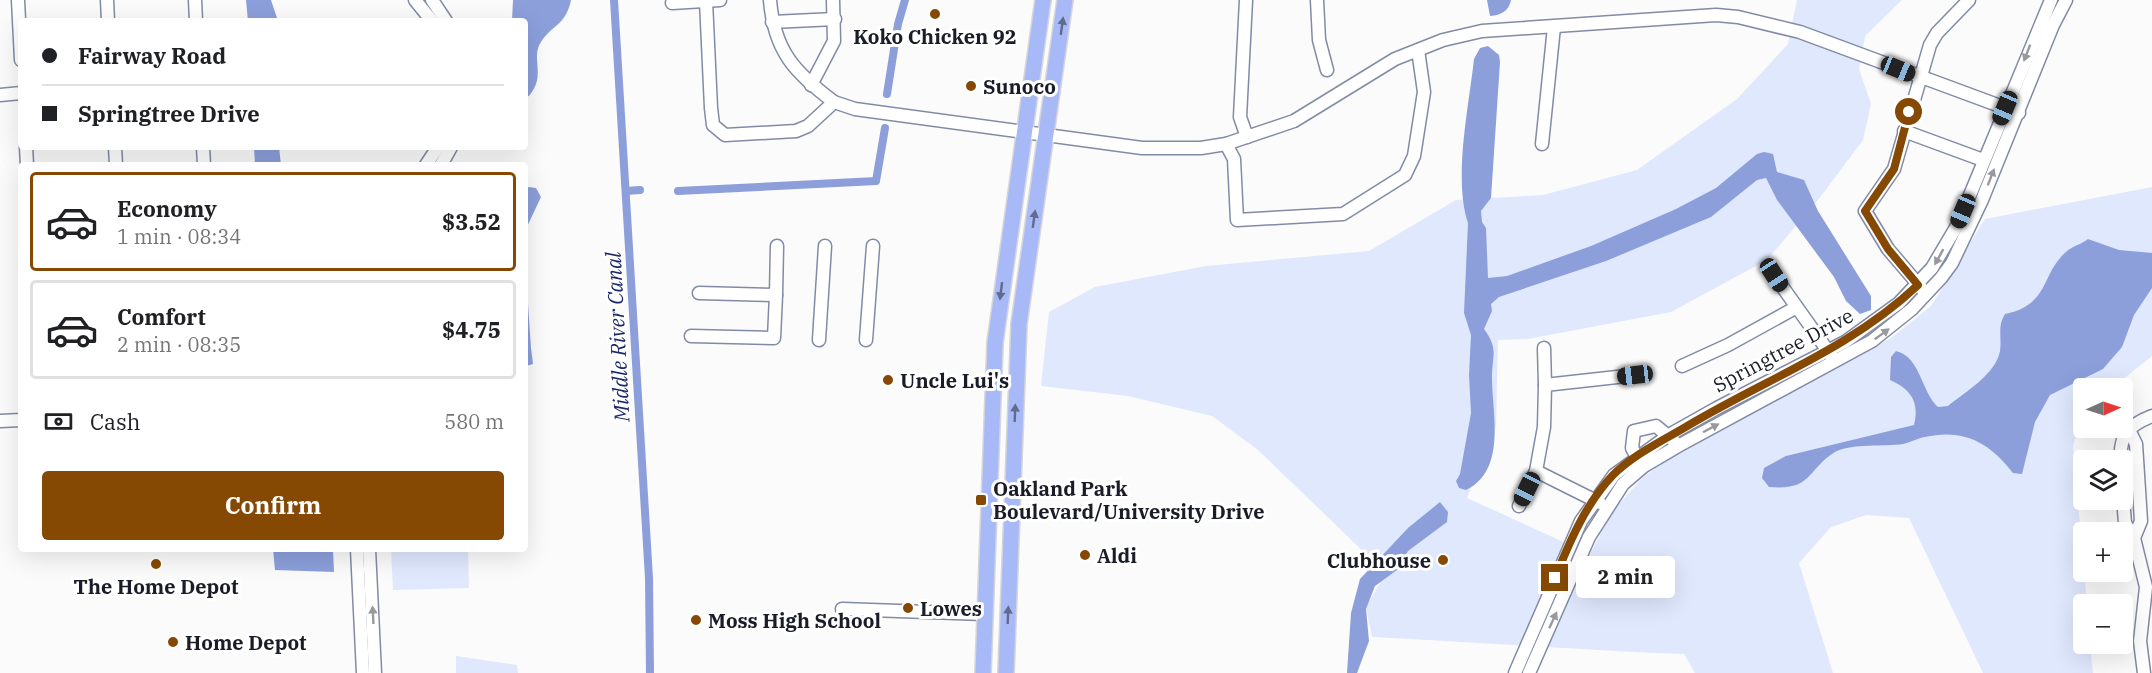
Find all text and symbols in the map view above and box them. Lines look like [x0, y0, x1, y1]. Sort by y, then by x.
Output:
marker: Koko Chicken 92 [928, 7, 942, 21]
one-way arrow [1057, 16, 1066, 35]
place label: Koko Chicken 92 [853, 23, 1017, 50]
text: Fairway Road [78, 41, 226, 70]
one-way arrow [2022, 45, 2032, 63]
car [1878, 54, 1918, 84]
place label: Sunoco [983, 73, 1056, 100]
marker: Sunoco [964, 79, 978, 93]
car [1990, 88, 2020, 128]
route start [1895, 98, 1922, 125]
text: Springtree Drive [78, 99, 260, 128]
one-way arrow [1987, 168, 1996, 186]
car [1948, 191, 1978, 231]
text: Economy [117, 194, 217, 223]
icon: car [45, 195, 99, 249]
text: $3.52 [442, 207, 501, 236]
one-way arrow [1029, 209, 1038, 228]
text: 1 min · 08:34 [117, 223, 241, 250]
one-way arrow [1934, 249, 1944, 266]
water label: Middle River Canal [599, 250, 635, 424]
car [1757, 255, 1791, 295]
one-way arrow [996, 282, 1005, 301]
text: Comfort [117, 302, 206, 331]
street label: Springtree Drive [1708, 302, 1858, 398]
icon: car [45, 303, 99, 357]
text: $4.75 [442, 315, 501, 344]
one-way arrow [1873, 328, 1889, 340]
text: 2 min · 08:35 [117, 331, 241, 358]
car [1616, 364, 1654, 386]
place label: Uncle Lui's [900, 367, 1009, 394]
marker: Uncle Lui's [881, 373, 895, 387]
north arrow [2073, 378, 2133, 438]
map controls [2073, 378, 2133, 654]
one-way arrow [1010, 403, 1019, 422]
icon: cash [42, 405, 75, 438]
text: Cash [90, 407, 141, 436]
text: 580 m [444, 408, 504, 435]
one-way arrow [1703, 423, 1720, 433]
button: layers [2073, 450, 2133, 510]
car [1511, 469, 1543, 509]
button: Confirm [42, 471, 504, 540]
place label: Oakland Park Boulevard/University Drive [993, 475, 1265, 525]
marker: Oakland Park Boulevard/University Drive [974, 493, 988, 507]
button: + [2073, 522, 2133, 582]
place label: Aldi [1097, 542, 1137, 569]
place label: Clubhouse [1327, 547, 1431, 574]
marker: Aldi [1078, 548, 1092, 562]
marker: Clubhouse [1436, 553, 1450, 567]
marker: The Home Depot [149, 557, 163, 571]
callout: 2 min [1576, 557, 1675, 599]
text: 2 min [1598, 563, 1654, 590]
route end [1541, 564, 1568, 591]
place label: The Home Depot [74, 573, 239, 600]
button: − [2073, 594, 2133, 654]
place label: Lowes [920, 595, 982, 622]
marker: Lowes [901, 601, 915, 615]
one-way arrow [368, 605, 377, 624]
one-way arrow [1004, 605, 1013, 624]
place label: Moss High School [708, 607, 881, 634]
one-way arrow [1548, 611, 1557, 628]
marker: Moss High School [689, 613, 703, 627]
place label: Home Depot [185, 629, 307, 656]
marker: Home Depot [166, 635, 180, 649]

